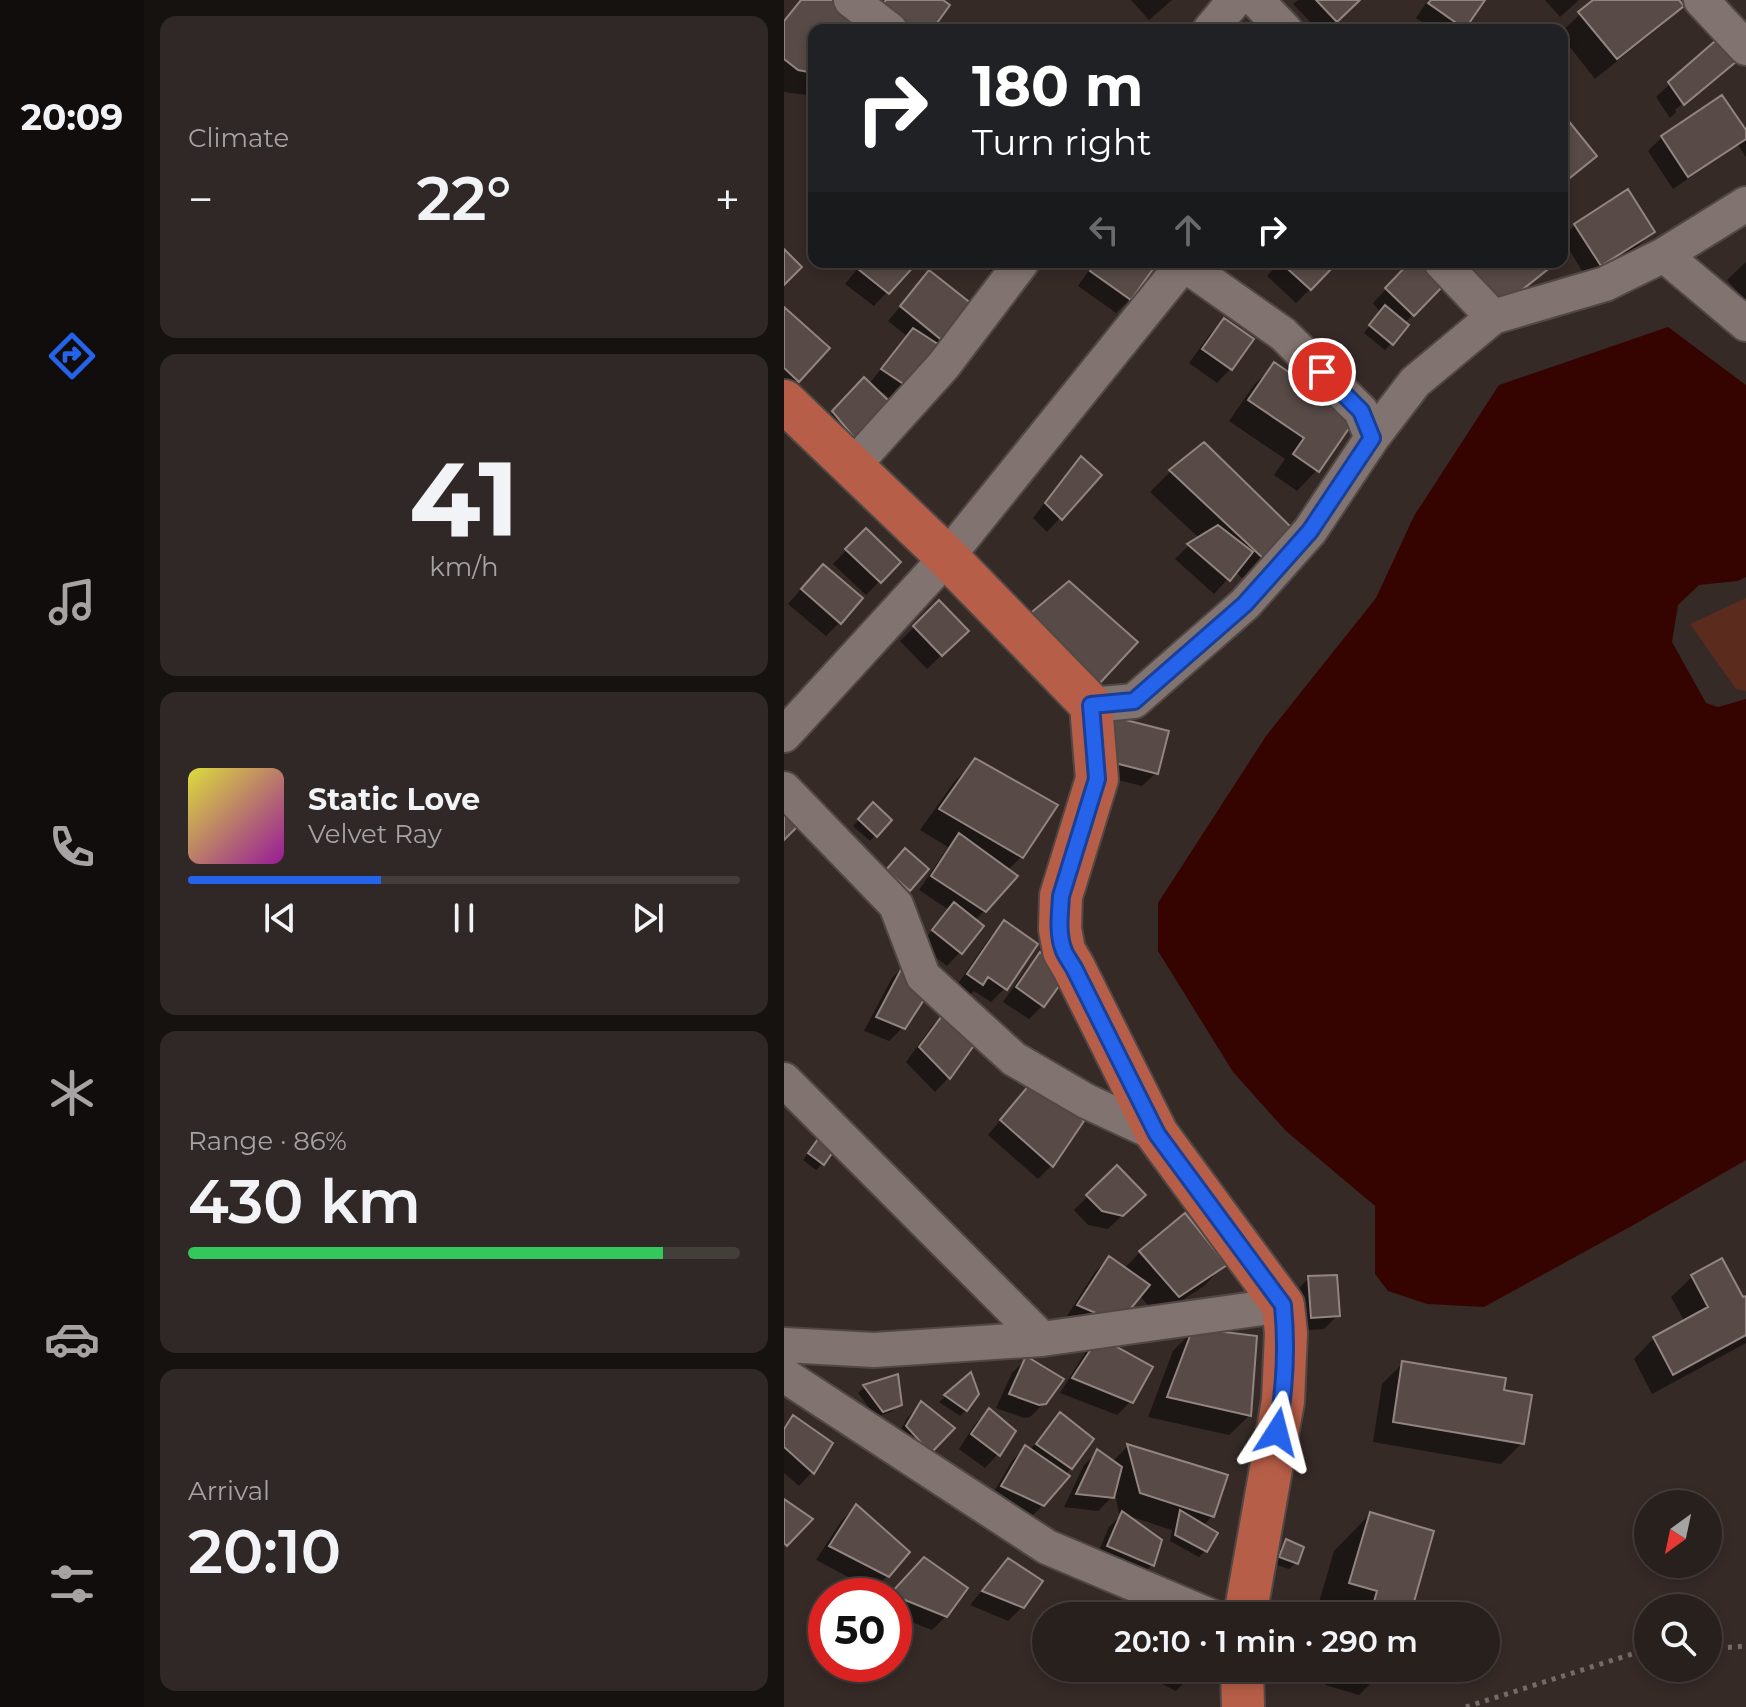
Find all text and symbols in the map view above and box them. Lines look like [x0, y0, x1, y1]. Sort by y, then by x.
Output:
text: 180 m [972, 52, 1144, 120]
icon: right [840, 56, 944, 160]
text: 20:09 [21, 95, 123, 139]
text: Turn right [972, 120, 1152, 164]
text: Climate [188, 122, 289, 154]
text: 22° [417, 162, 511, 235]
text: − [188, 172, 213, 226]
text: + [715, 172, 740, 226]
icon: left [1082, 208, 1126, 252]
icon: ahead [1166, 208, 1210, 252]
icon: right [1250, 208, 1294, 252]
icon: directions [44, 328, 100, 384]
pin [1288, 338, 1356, 406]
icon: arrive [1300, 350, 1344, 394]
text: 41 [409, 435, 519, 562]
text: km/h [429, 551, 499, 583]
icon: music [44, 574, 100, 630]
text: Static Love [308, 781, 480, 818]
text: Velvet Ray [308, 818, 442, 850]
icon: phone [44, 819, 100, 875]
icon: previous [258, 896, 302, 940]
icon: pause [442, 896, 486, 940]
icon: next [626, 896, 670, 940]
icon: climate [44, 1065, 100, 1121]
text: Range · 86% [188, 1125, 347, 1157]
text: 430 km [188, 1165, 421, 1238]
icon: car [44, 1311, 100, 1367]
position arrow [1235, 1390, 1319, 1474]
text: Arrival [188, 1475, 270, 1507]
north arrow [1634, 1490, 1722, 1578]
map controls [1634, 1490, 1722, 1682]
text: 20:10 [188, 1515, 341, 1588]
icon: filters [44, 1556, 100, 1612]
speed limit sign: 50 [808, 1578, 912, 1682]
button: search [1634, 1594, 1722, 1682]
text: 20:10 · 1 min · 290 m [1114, 1623, 1418, 1660]

